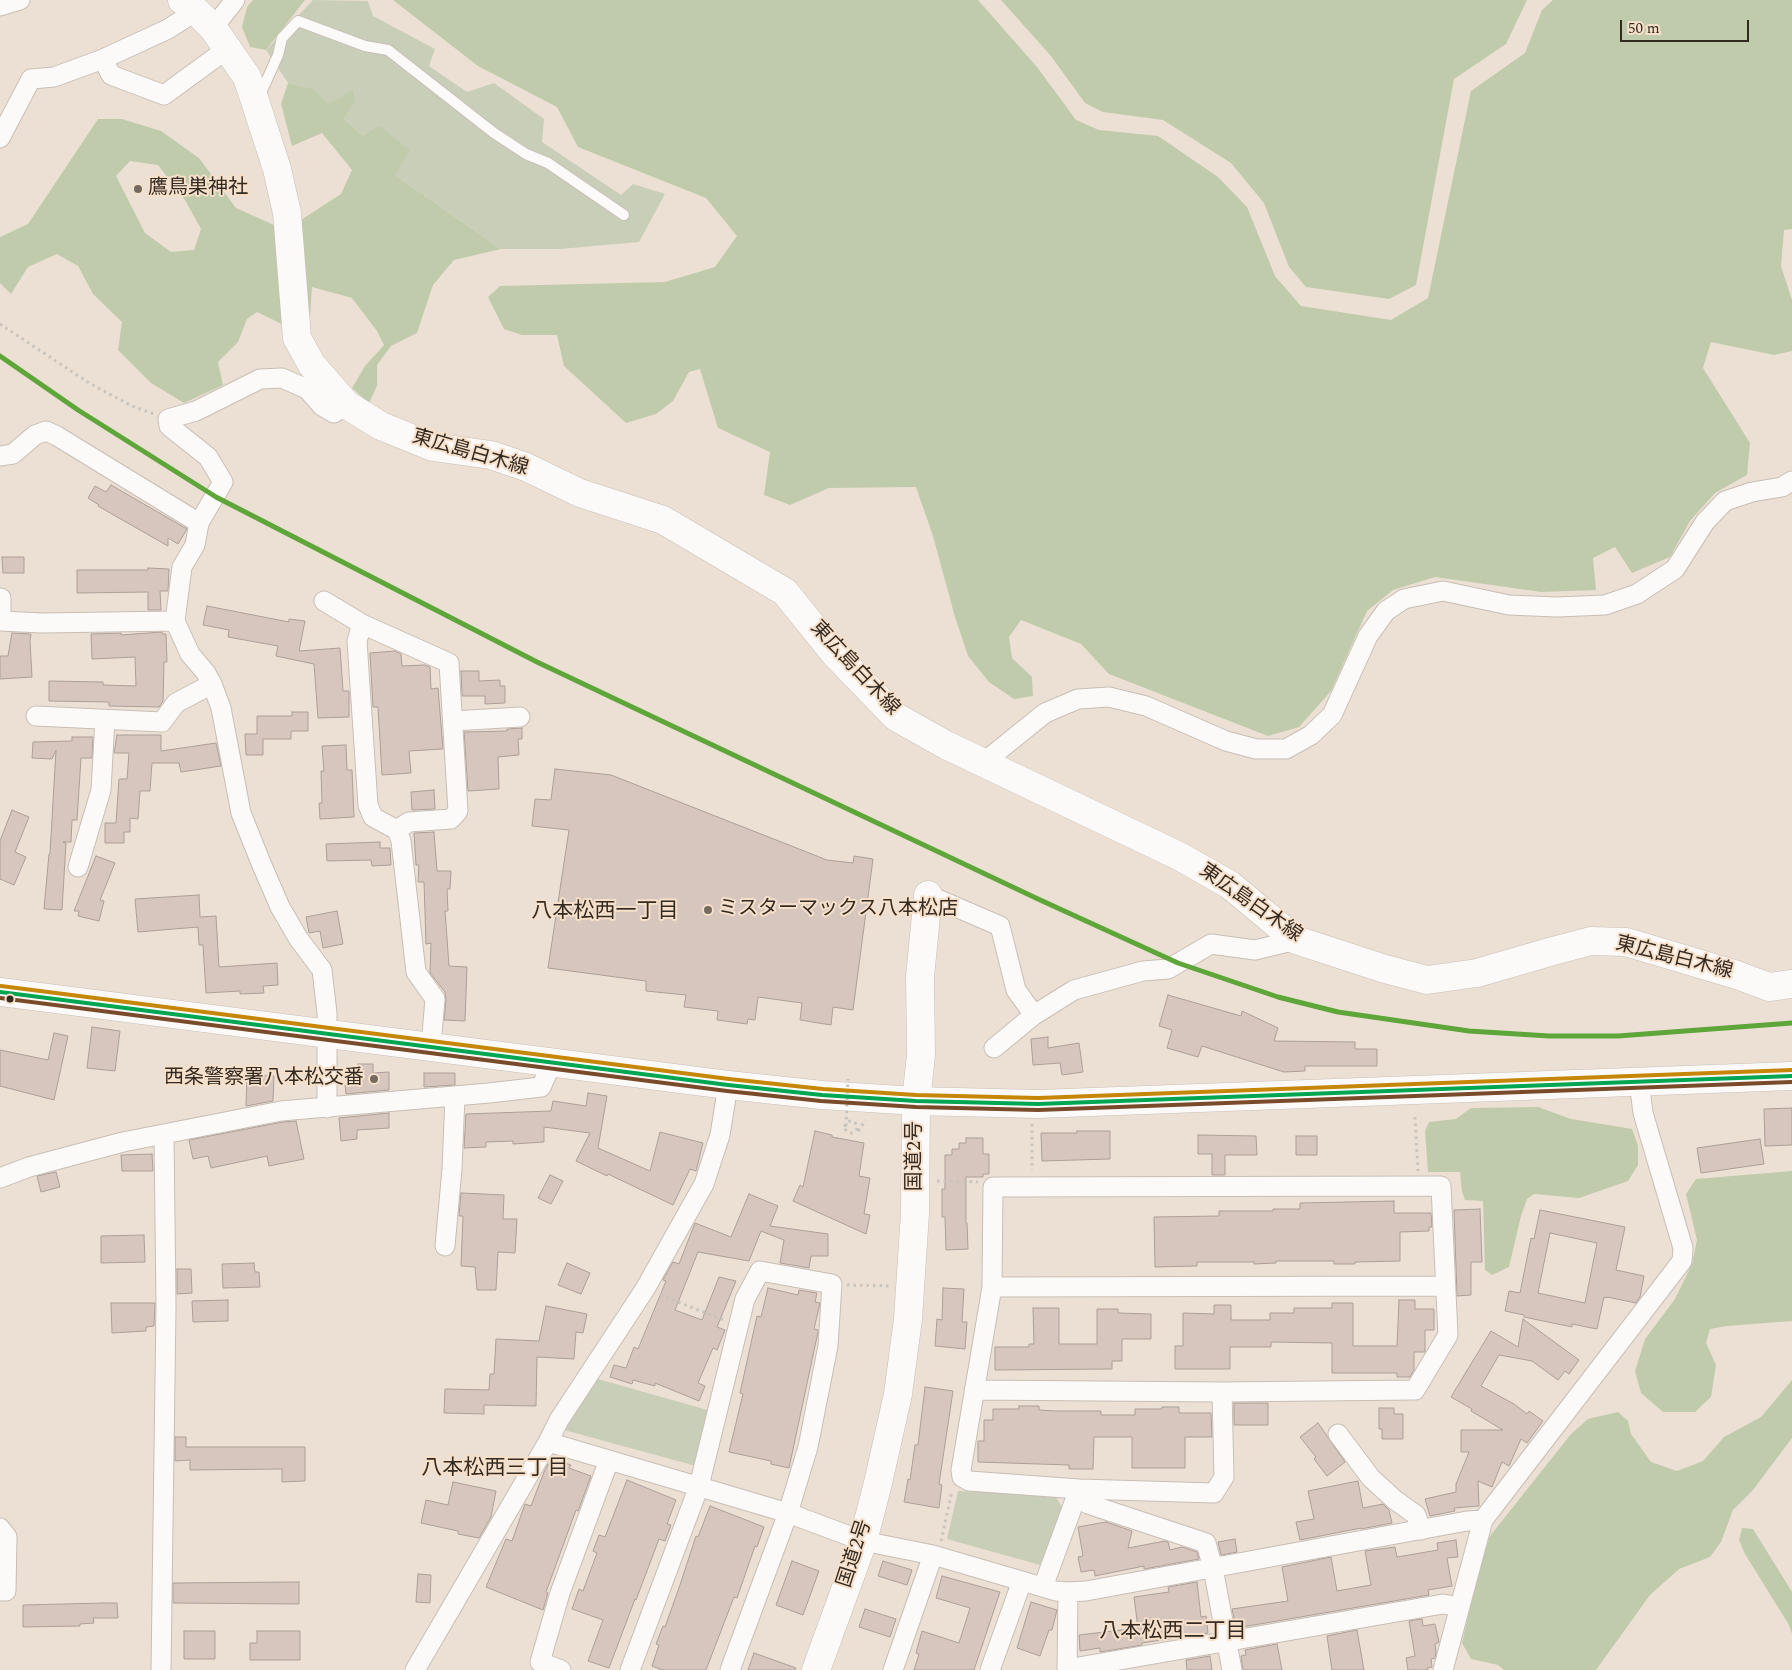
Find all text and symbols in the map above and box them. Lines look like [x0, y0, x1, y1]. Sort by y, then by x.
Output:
scale bar [1622, 10, 1751, 42]
text: 50 m [1628, 17, 1660, 40]
place label: 鷹鳥巣神社 [148, 177, 248, 201]
marker: 鷹鳥巣神社 [132, 183, 144, 195]
street label: 東広島白木線 [409, 426, 531, 482]
street label: 東広島白木線 [804, 617, 904, 721]
street label: 東広島白木線 [1194, 860, 1306, 948]
place label: ミスターマックス八本松店 [718, 898, 958, 922]
district label: 八本松西一丁目 [532, 900, 678, 926]
marker: ミスターマックス八本松店 [702, 904, 714, 916]
street label: 東広島白木線 [1613, 933, 1735, 985]
unlabelled marker [5, 994, 15, 1004]
place label: 西条警察署八本松交番 [164, 1067, 364, 1091]
marker: 西条警察署八本松交番 [368, 1073, 380, 1085]
street label: 国道2号 [904, 1121, 928, 1191]
district label: 八本松西三丁目 [422, 1457, 568, 1483]
street label: 国道2号 [834, 1517, 878, 1591]
district label: 八本松西二丁目 [1100, 1620, 1246, 1646]

